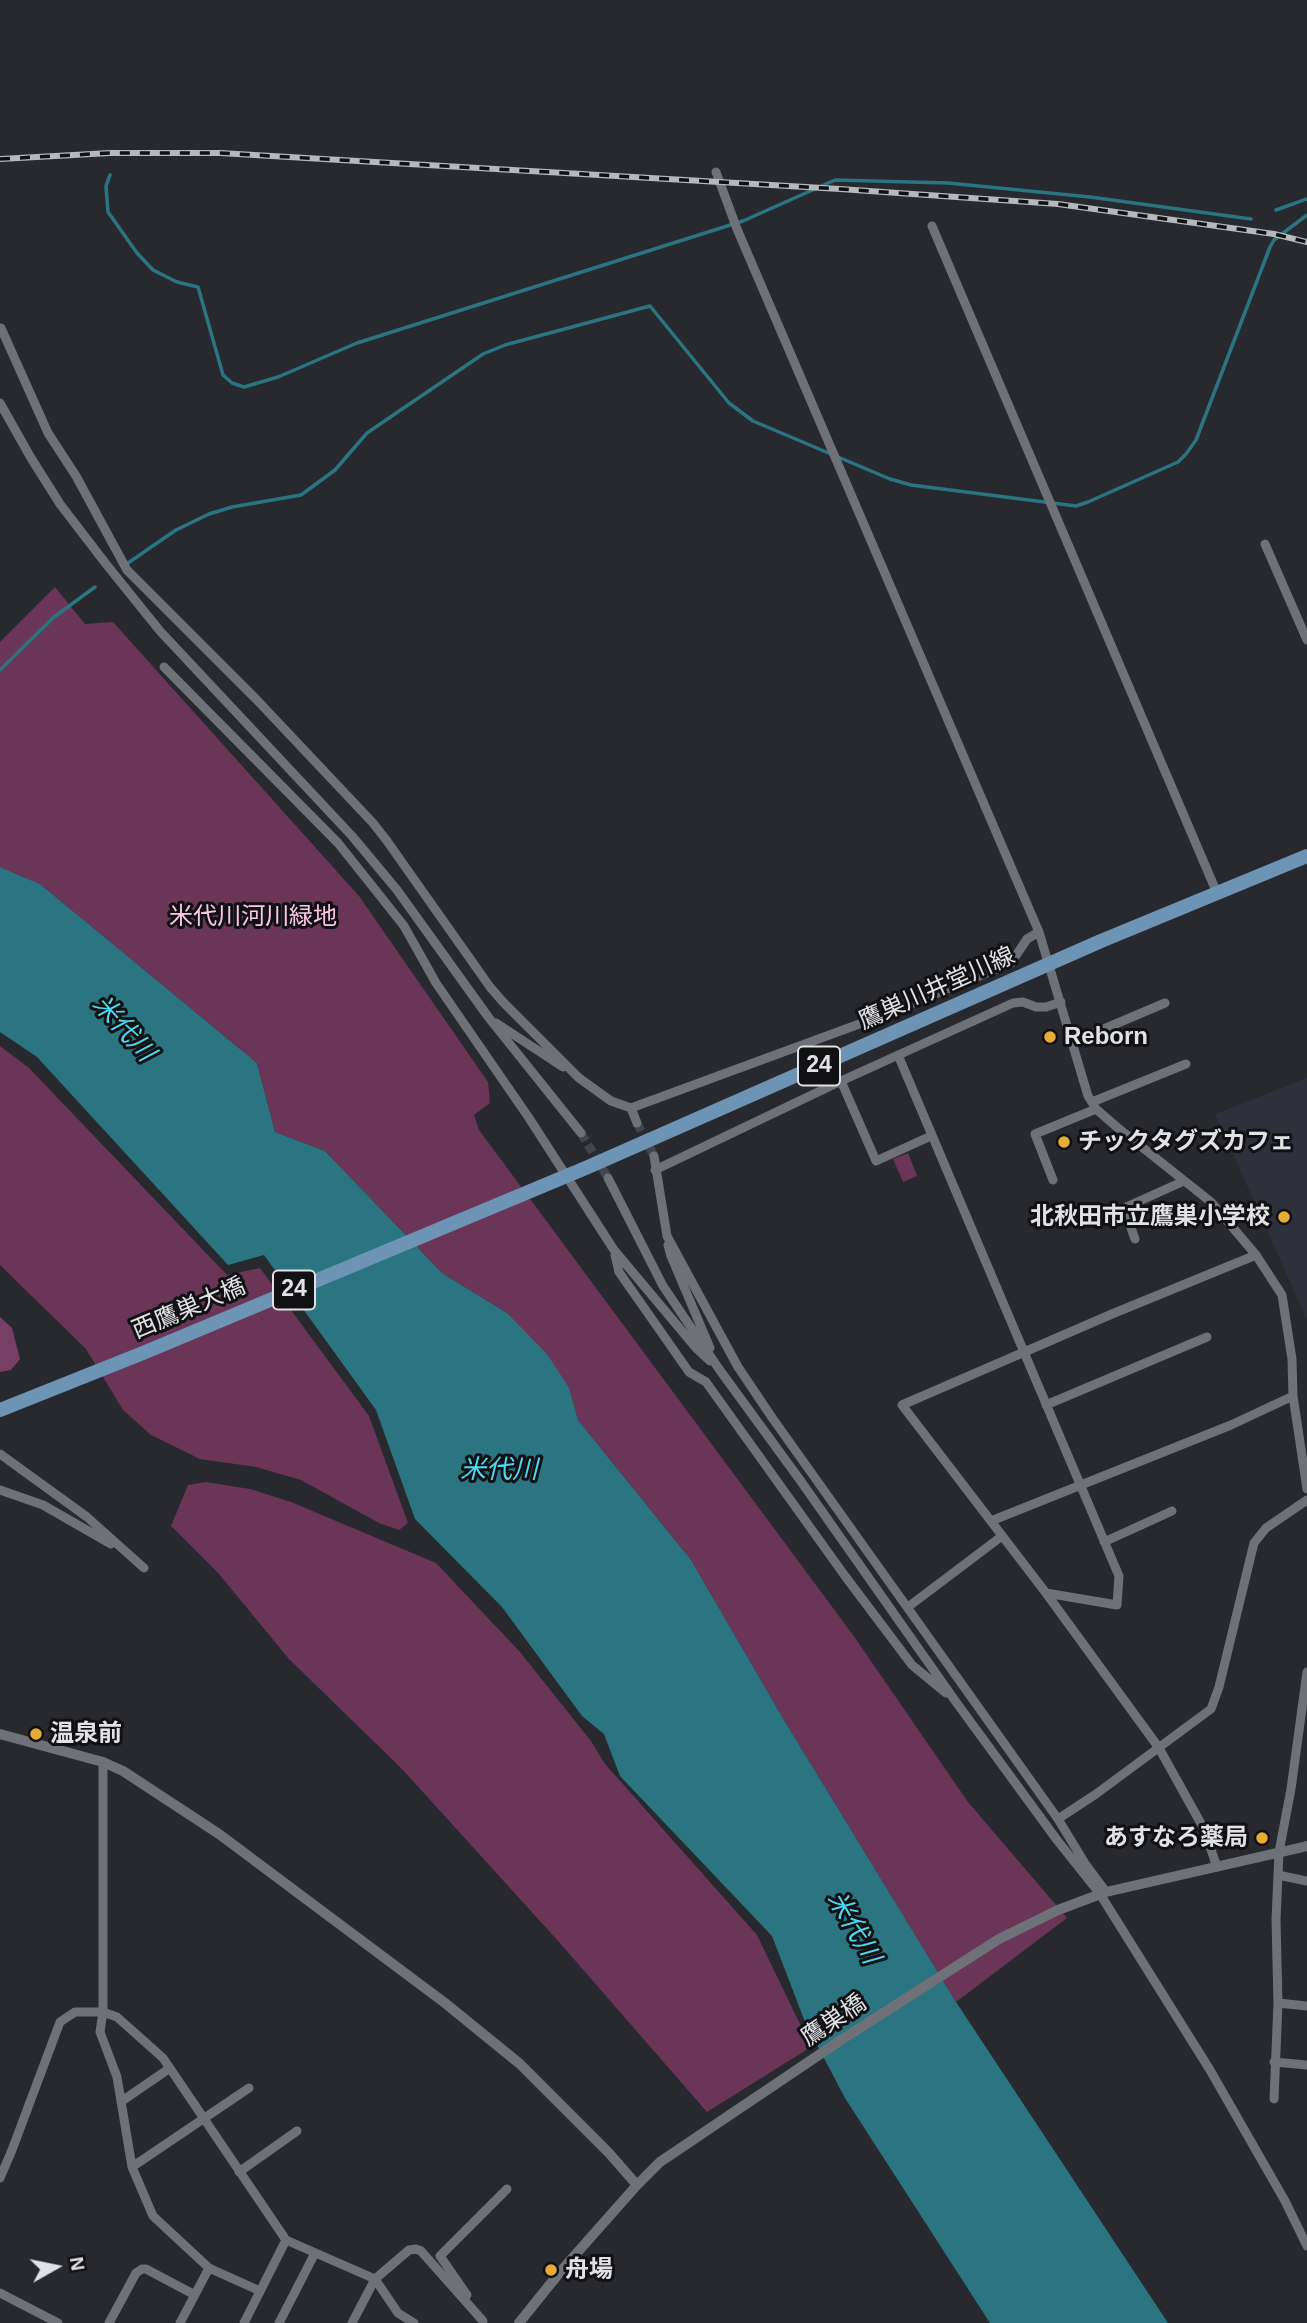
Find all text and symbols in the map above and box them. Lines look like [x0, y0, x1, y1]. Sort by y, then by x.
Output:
park label: 米代川河川緑地 [169, 903, 337, 931]
street label: 鷹巣川井堂川線 [854, 942, 1020, 1036]
water label: 米代川 [85, 990, 161, 1068]
place label: Reborn [1064, 1023, 1148, 1051]
marker: Reborn [1042, 1029, 1058, 1045]
road number: 24 [798, 1046, 840, 1086]
place label: チックタグズカフェ [1078, 1128, 1294, 1156]
marker: チックタグズカフェ [1056, 1134, 1072, 1150]
place label: 北秋田市立鷹巣小学校 [1030, 1203, 1270, 1231]
marker: 北秋田市立鷹巣小学校 [1276, 1209, 1292, 1225]
road number: 24 [273, 1270, 315, 1310]
street label: 西鷹巣大橋 [128, 1272, 250, 1346]
water label: 米代川 [460, 1455, 538, 1487]
place label: 温泉前 [50, 1720, 122, 1748]
marker: 温泉前 [28, 1726, 44, 1742]
place label: あすなろ薬局 [1104, 1824, 1248, 1852]
marker: あすなろ薬局 [1254, 1830, 1270, 1846]
water label: 米代川 [820, 1886, 886, 1970]
street label: 鷹巣橋 [796, 1989, 872, 2053]
north arrow [21, 2232, 91, 2302]
text: N [66, 2255, 89, 2272]
place label: 舟場 [565, 2256, 613, 2284]
marker: 舟場 [543, 2262, 559, 2278]

